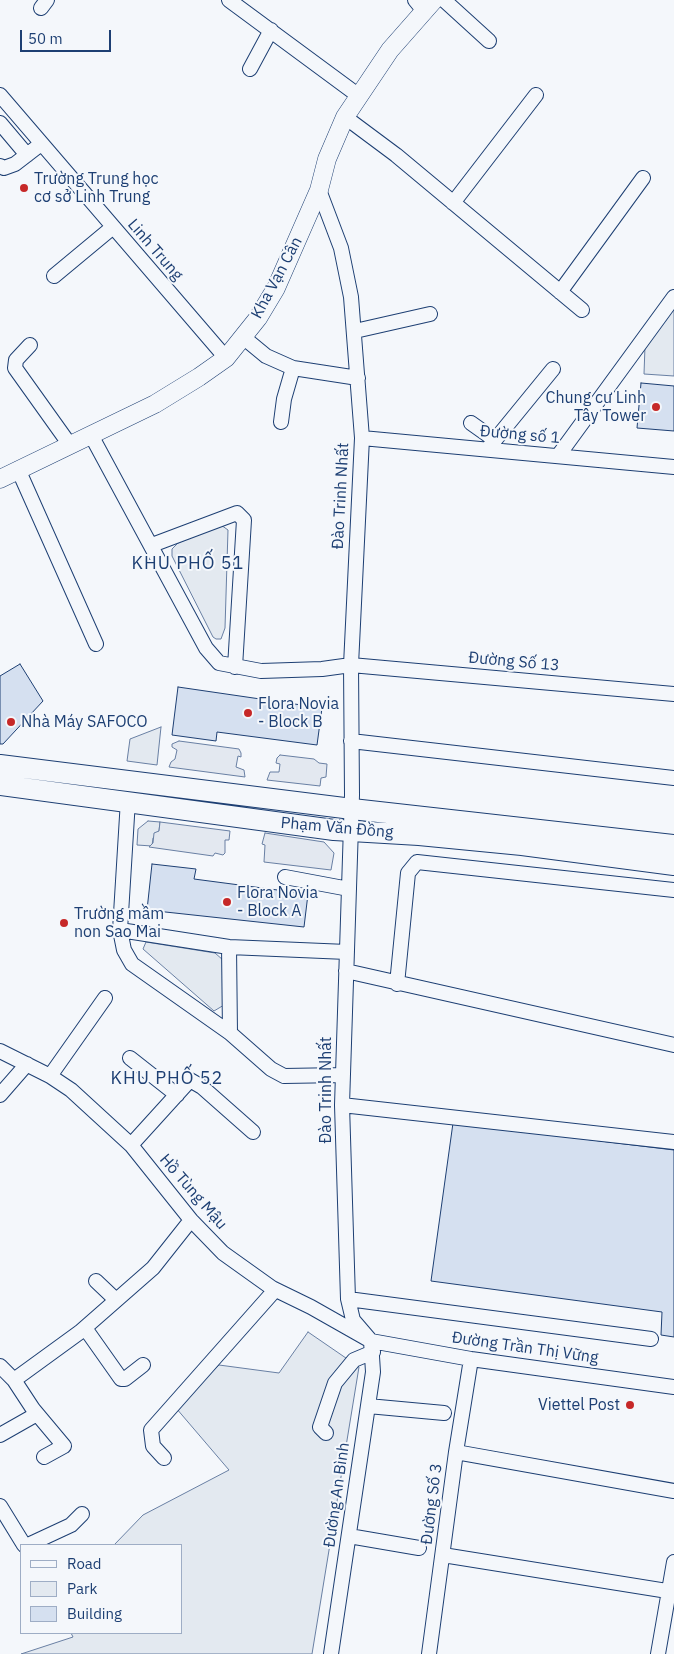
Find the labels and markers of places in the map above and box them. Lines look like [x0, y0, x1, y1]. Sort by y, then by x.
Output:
place label: Trường Trung học cơ sở Linh Trung [34, 169, 158, 207]
marker: Trường Trung học cơ sở Linh Trung [18, 182, 30, 194]
place label: Chung cư Linh Tây Tower [545, 388, 646, 426]
marker: Chung cư Linh Tây Tower [650, 401, 662, 413]
place label: Flora Novia - Block B [258, 694, 339, 732]
marker: Flora Novia - Block B [242, 707, 254, 719]
place label: Nhà Máy SAFOCO [21, 712, 148, 732]
marker: Nhà Máy SAFOCO [5, 716, 17, 728]
place label: Flora Novia - Block A [237, 883, 318, 921]
marker: Flora Novia - Block A [221, 896, 233, 908]
place label: Trường mầm non Sao Mai [74, 904, 164, 942]
marker: Trường mầm non Sao Mai [58, 917, 70, 929]
place label: Viettel Post [538, 1395, 620, 1415]
marker: Viettel Post [624, 1399, 636, 1411]

